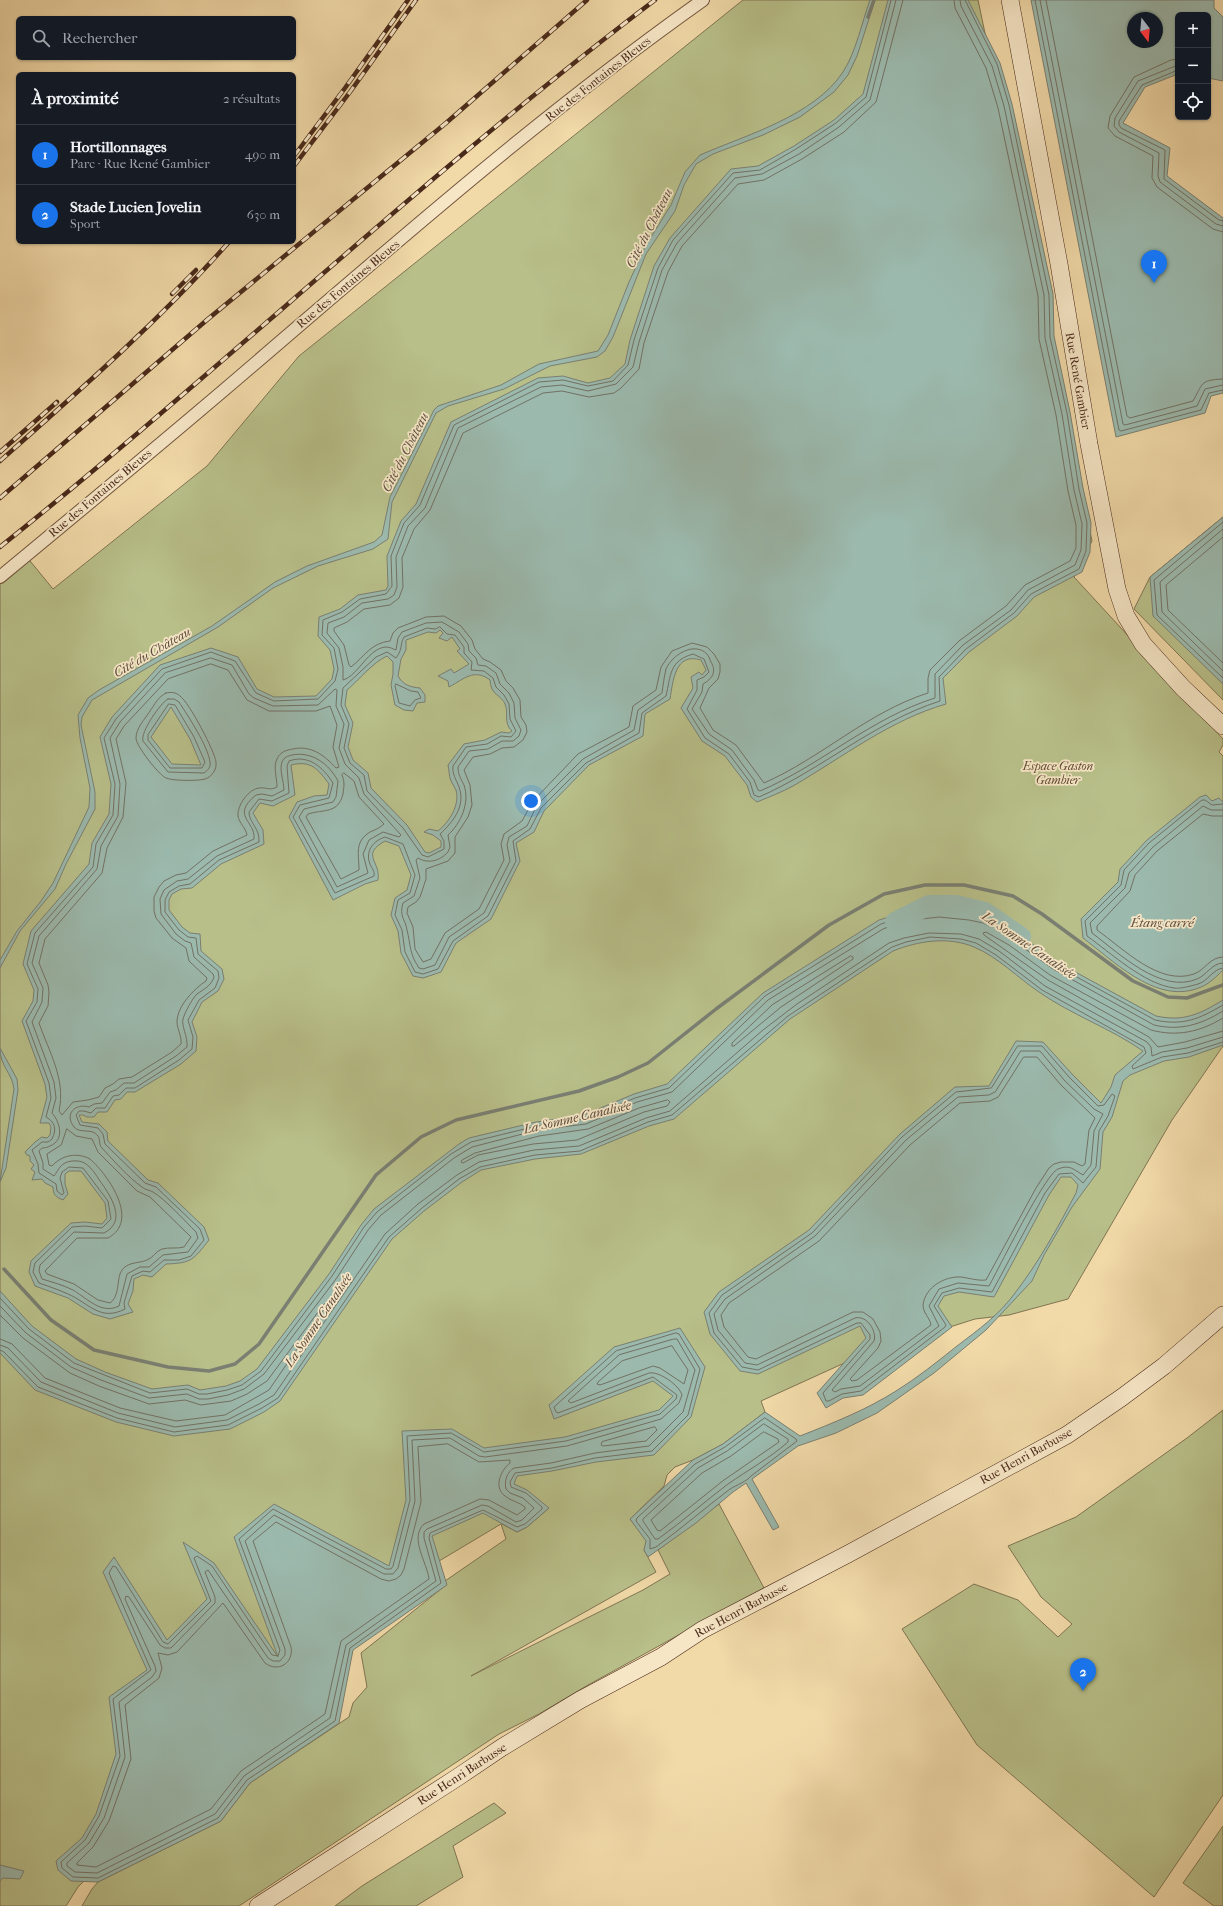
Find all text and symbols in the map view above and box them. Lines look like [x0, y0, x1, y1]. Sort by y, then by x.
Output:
north arrow [1127, 12, 1163, 48]
map controls [1175, 12, 1211, 120]
button: + [1175, 12, 1211, 48]
search box [16, 16, 296, 60]
icon: search [30, 27, 52, 49]
text: Rechercher [62, 29, 137, 47]
street label: Rue des Fontaines Bleues [543, 33, 654, 124]
button: − [1175, 48, 1211, 84]
button: locate [1175, 84, 1211, 120]
text: À proximité [32, 88, 119, 108]
text: 2 résultats [223, 91, 280, 106]
text: Hortillonnages [70, 138, 166, 156]
text: 1 [43, 147, 47, 162]
text: 490 m [245, 147, 280, 162]
text: Parc · Rue René Gambier [70, 156, 210, 171]
water label: Cité du Château [623, 186, 675, 270]
text: Stade Lucien Jovelin [70, 198, 201, 216]
text: 2 [42, 207, 48, 222]
text: 630 m [247, 207, 280, 222]
text: Sport [70, 216, 101, 231]
street label: Rue des Fontaines Bleues [294, 237, 403, 331]
pin: 1 [1141, 250, 1167, 283]
street label: Rue René Gambier [1063, 331, 1094, 432]
water label: Cité du Château [379, 410, 431, 494]
street label: Rue des Fontaines Bleues [46, 446, 155, 540]
water label: Cité du Château [111, 624, 193, 680]
park label: Espace Gaston Gambier [1022, 759, 1094, 787]
your location [521, 791, 541, 811]
water label: La Somme Canalisée [978, 908, 1079, 982]
water label: Étang carré [1129, 915, 1195, 930]
water label: La Somme Canalisée [521, 1097, 633, 1137]
water label: La Somme Canalisée [281, 1270, 355, 1371]
street label: Rue Henri Barbusse [977, 1425, 1075, 1487]
street label: Rue Henri Barbusse [692, 1580, 790, 1640]
pin: 2 [1070, 1658, 1096, 1691]
street label: Rue Henri Barbusse [415, 1740, 509, 1808]

